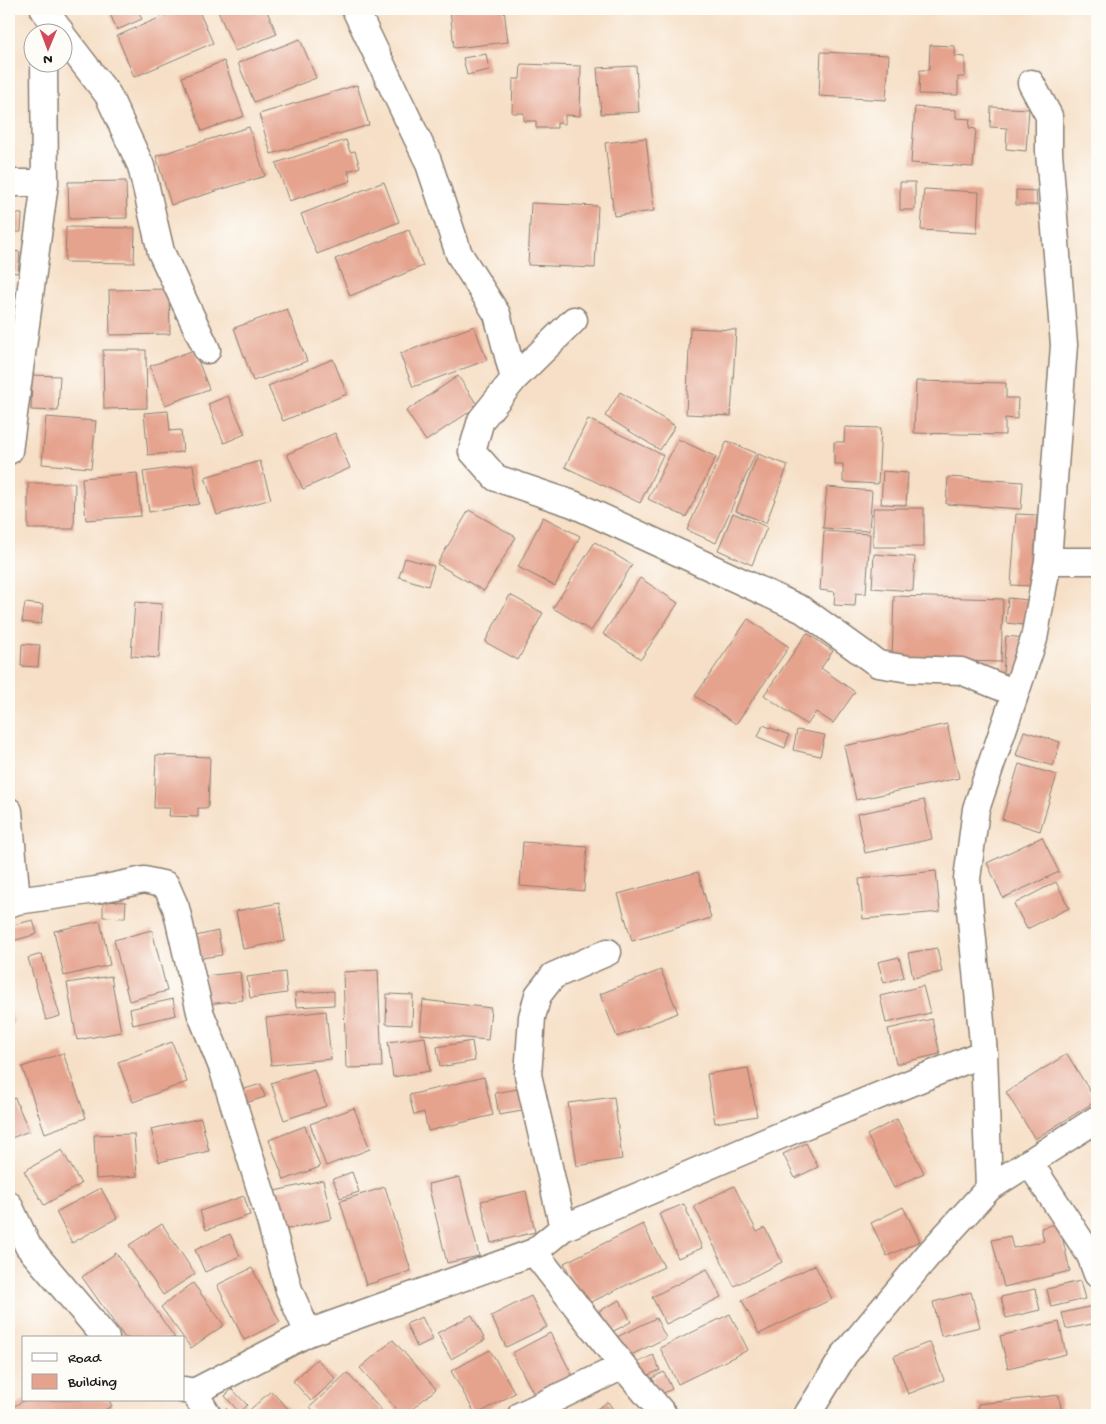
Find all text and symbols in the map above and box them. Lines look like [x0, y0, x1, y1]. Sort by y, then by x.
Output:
north arrow [22, 22, 72, 72]
text: N [43, 50, 53, 67]
legend [22, 1336, 185, 1402]
text: Road [68, 1350, 102, 1368]
text: Building [67, 1374, 117, 1392]

